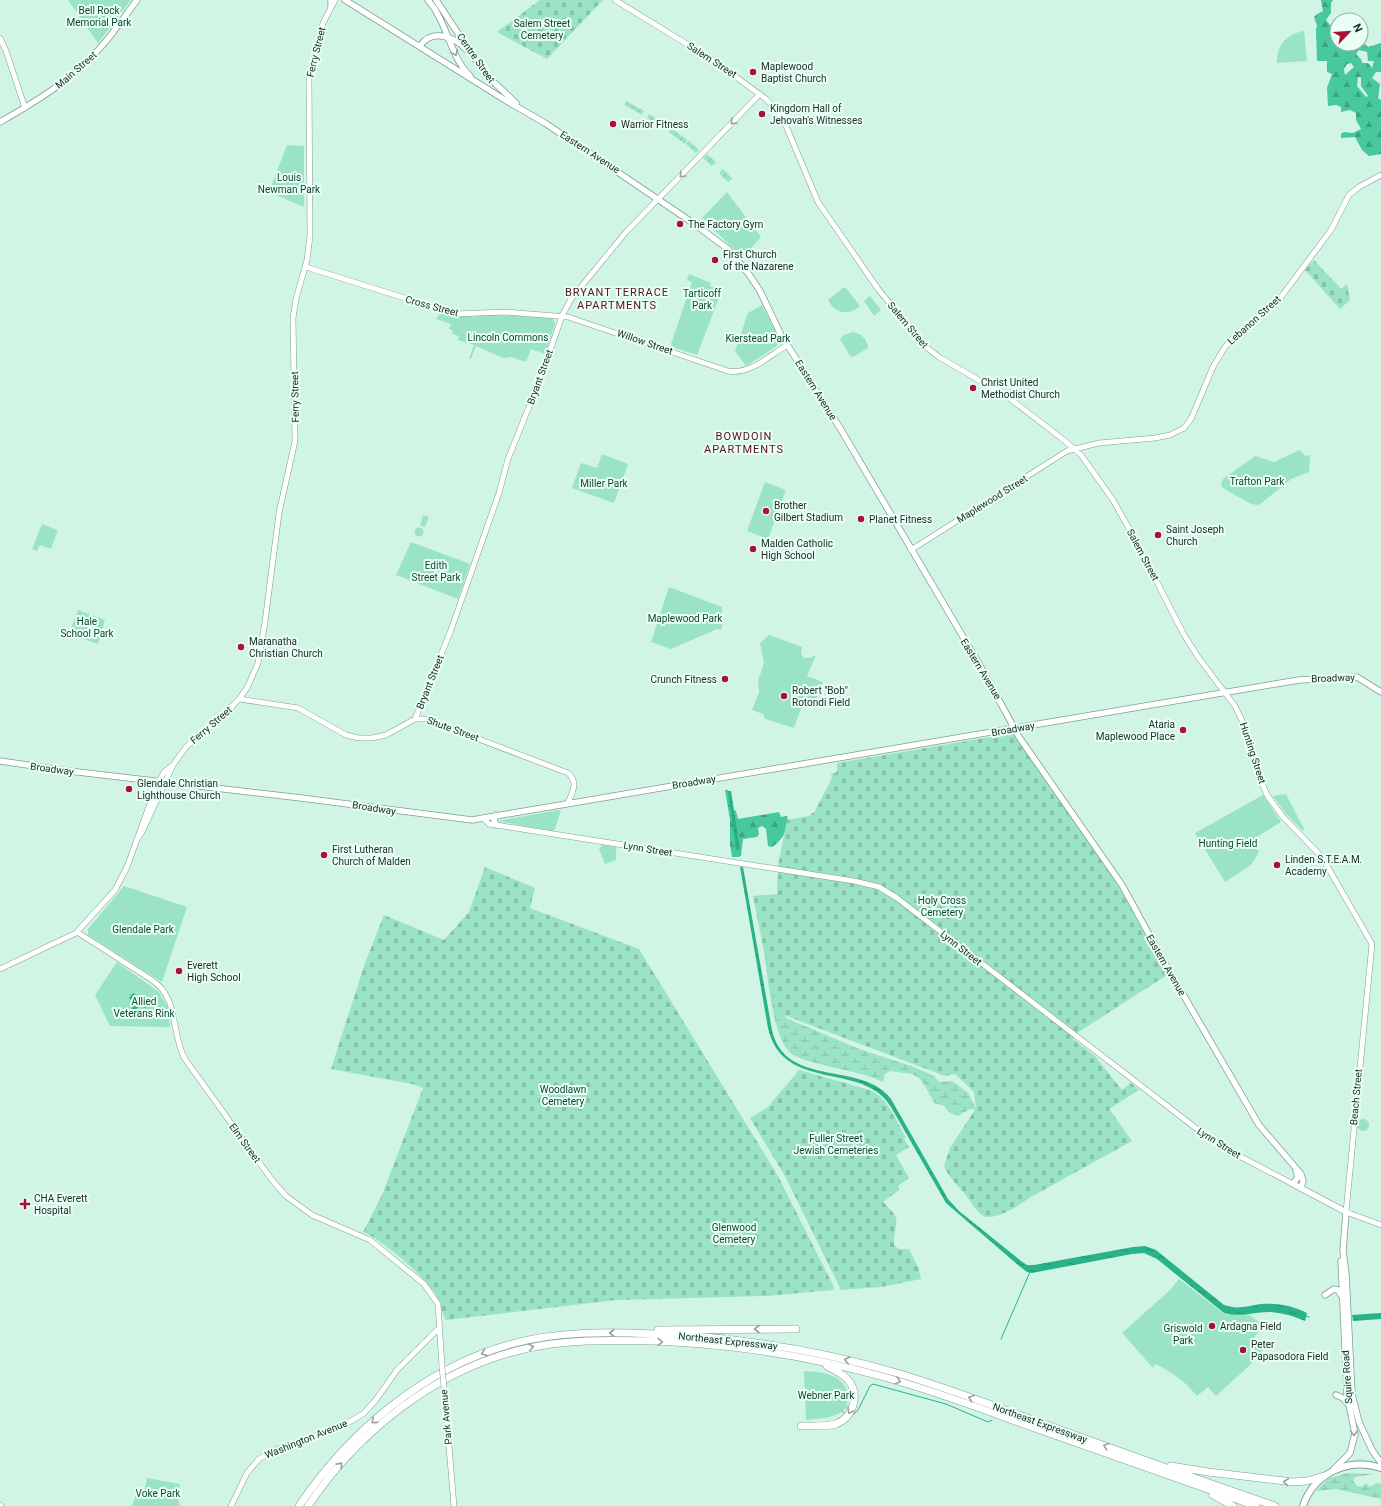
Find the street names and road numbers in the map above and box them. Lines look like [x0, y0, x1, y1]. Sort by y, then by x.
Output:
street label: Ferry Street [304, 26, 328, 78]
street label: Centre Street [455, 31, 497, 85]
street label: Salem Street [685, 40, 739, 80]
street label: Main Street [53, 49, 99, 91]
street label: Eastern Avenue [558, 129, 622, 175]
street label: Lebanon Street [1225, 293, 1283, 347]
street label: Cross Street [404, 294, 460, 318]
street label: Salem Street [886, 300, 930, 350]
street label: Willow Street [616, 327, 674, 357]
street label: Bryant Street [525, 348, 555, 406]
street label: Eastern Avenue [793, 358, 839, 422]
street label: Ferry Street [289, 371, 301, 423]
street label: Maplewood Street [955, 473, 1029, 525]
street label: Salem Street [1125, 527, 1161, 583]
street label: Eastern Avenue [959, 637, 1003, 701]
street label: Bryant Street [414, 653, 446, 711]
street label: Broadway [1311, 672, 1355, 684]
street label: Ferry Street [188, 704, 234, 746]
street label: Shute Street [426, 715, 480, 743]
street label: Broadway [990, 720, 1036, 738]
street label: Hunting Street [1238, 721, 1268, 785]
street label: Broadway [29, 760, 75, 778]
street label: Broadway [671, 773, 717, 791]
street label: Broadway [351, 799, 397, 817]
street label: Lynn Street [623, 840, 673, 858]
street label: Lynn Street [938, 928, 984, 968]
street label: Eastern Avenue [1144, 932, 1188, 998]
street label: Beach Street [1348, 1068, 1364, 1126]
street label: Elm Street [227, 1121, 263, 1165]
street label: Lynn Street [1195, 1125, 1243, 1161]
street label: Northeast Expressway [678, 1330, 778, 1352]
street label: Squire Road [1340, 1350, 1354, 1404]
street label: Park Avenue [438, 1389, 454, 1445]
street label: Northeast Expressway [991, 1401, 1089, 1445]
street label: Washington Avenue [263, 1417, 349, 1461]

